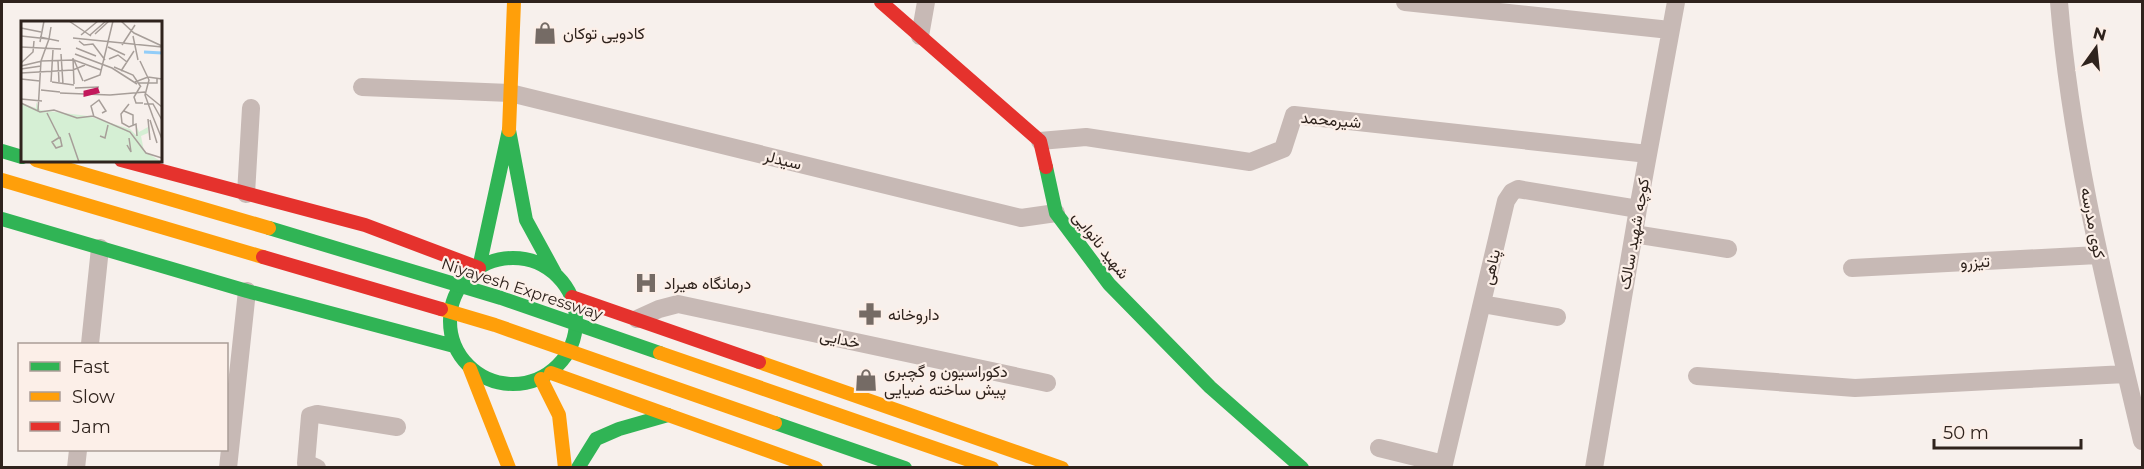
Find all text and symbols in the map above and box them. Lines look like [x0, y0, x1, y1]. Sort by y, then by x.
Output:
north arrow [2066, 18, 2126, 78]
shop icon: کادویی توکان [532, 20, 558, 46]
inset map [21, 21, 162, 162]
text: N [2091, 23, 2108, 45]
place label: کادویی توکان [563, 24, 645, 44]
street label: شیرمحمد [1300, 108, 1362, 133]
street label: سیدلر [761, 146, 804, 175]
street label: کوچه شهید سالک [1615, 177, 1655, 292]
street label: کوی مدرسه [2076, 186, 2109, 260]
street label: شهید نانوایی [1068, 207, 1133, 283]
street label: پناهی [1478, 247, 1506, 287]
street label: تیزرو [1960, 252, 1990, 273]
street label: Niyayesh Expressway [439, 254, 605, 324]
hospital icon: درمانگاه هیراد [633, 270, 659, 296]
place label: درمانگاه هیراد [664, 274, 751, 294]
pharmacy icon: داروخانه [857, 301, 883, 327]
place label: داروخانه [888, 305, 939, 325]
street label: خدایی [818, 325, 862, 354]
legend [18, 343, 228, 451]
text: Fast [72, 356, 110, 378]
place label: دکوراسیون و گچبری پیش ساخته ضیایی [884, 362, 1008, 401]
shop icon: دکوراسیون و گچبری پیش ساخته ضیایی [853, 367, 879, 393]
text: Slow [72, 386, 115, 408]
scale bar [1934, 412, 2081, 450]
text: Jam [71, 416, 111, 438]
text: 50 m [1943, 422, 1989, 444]

